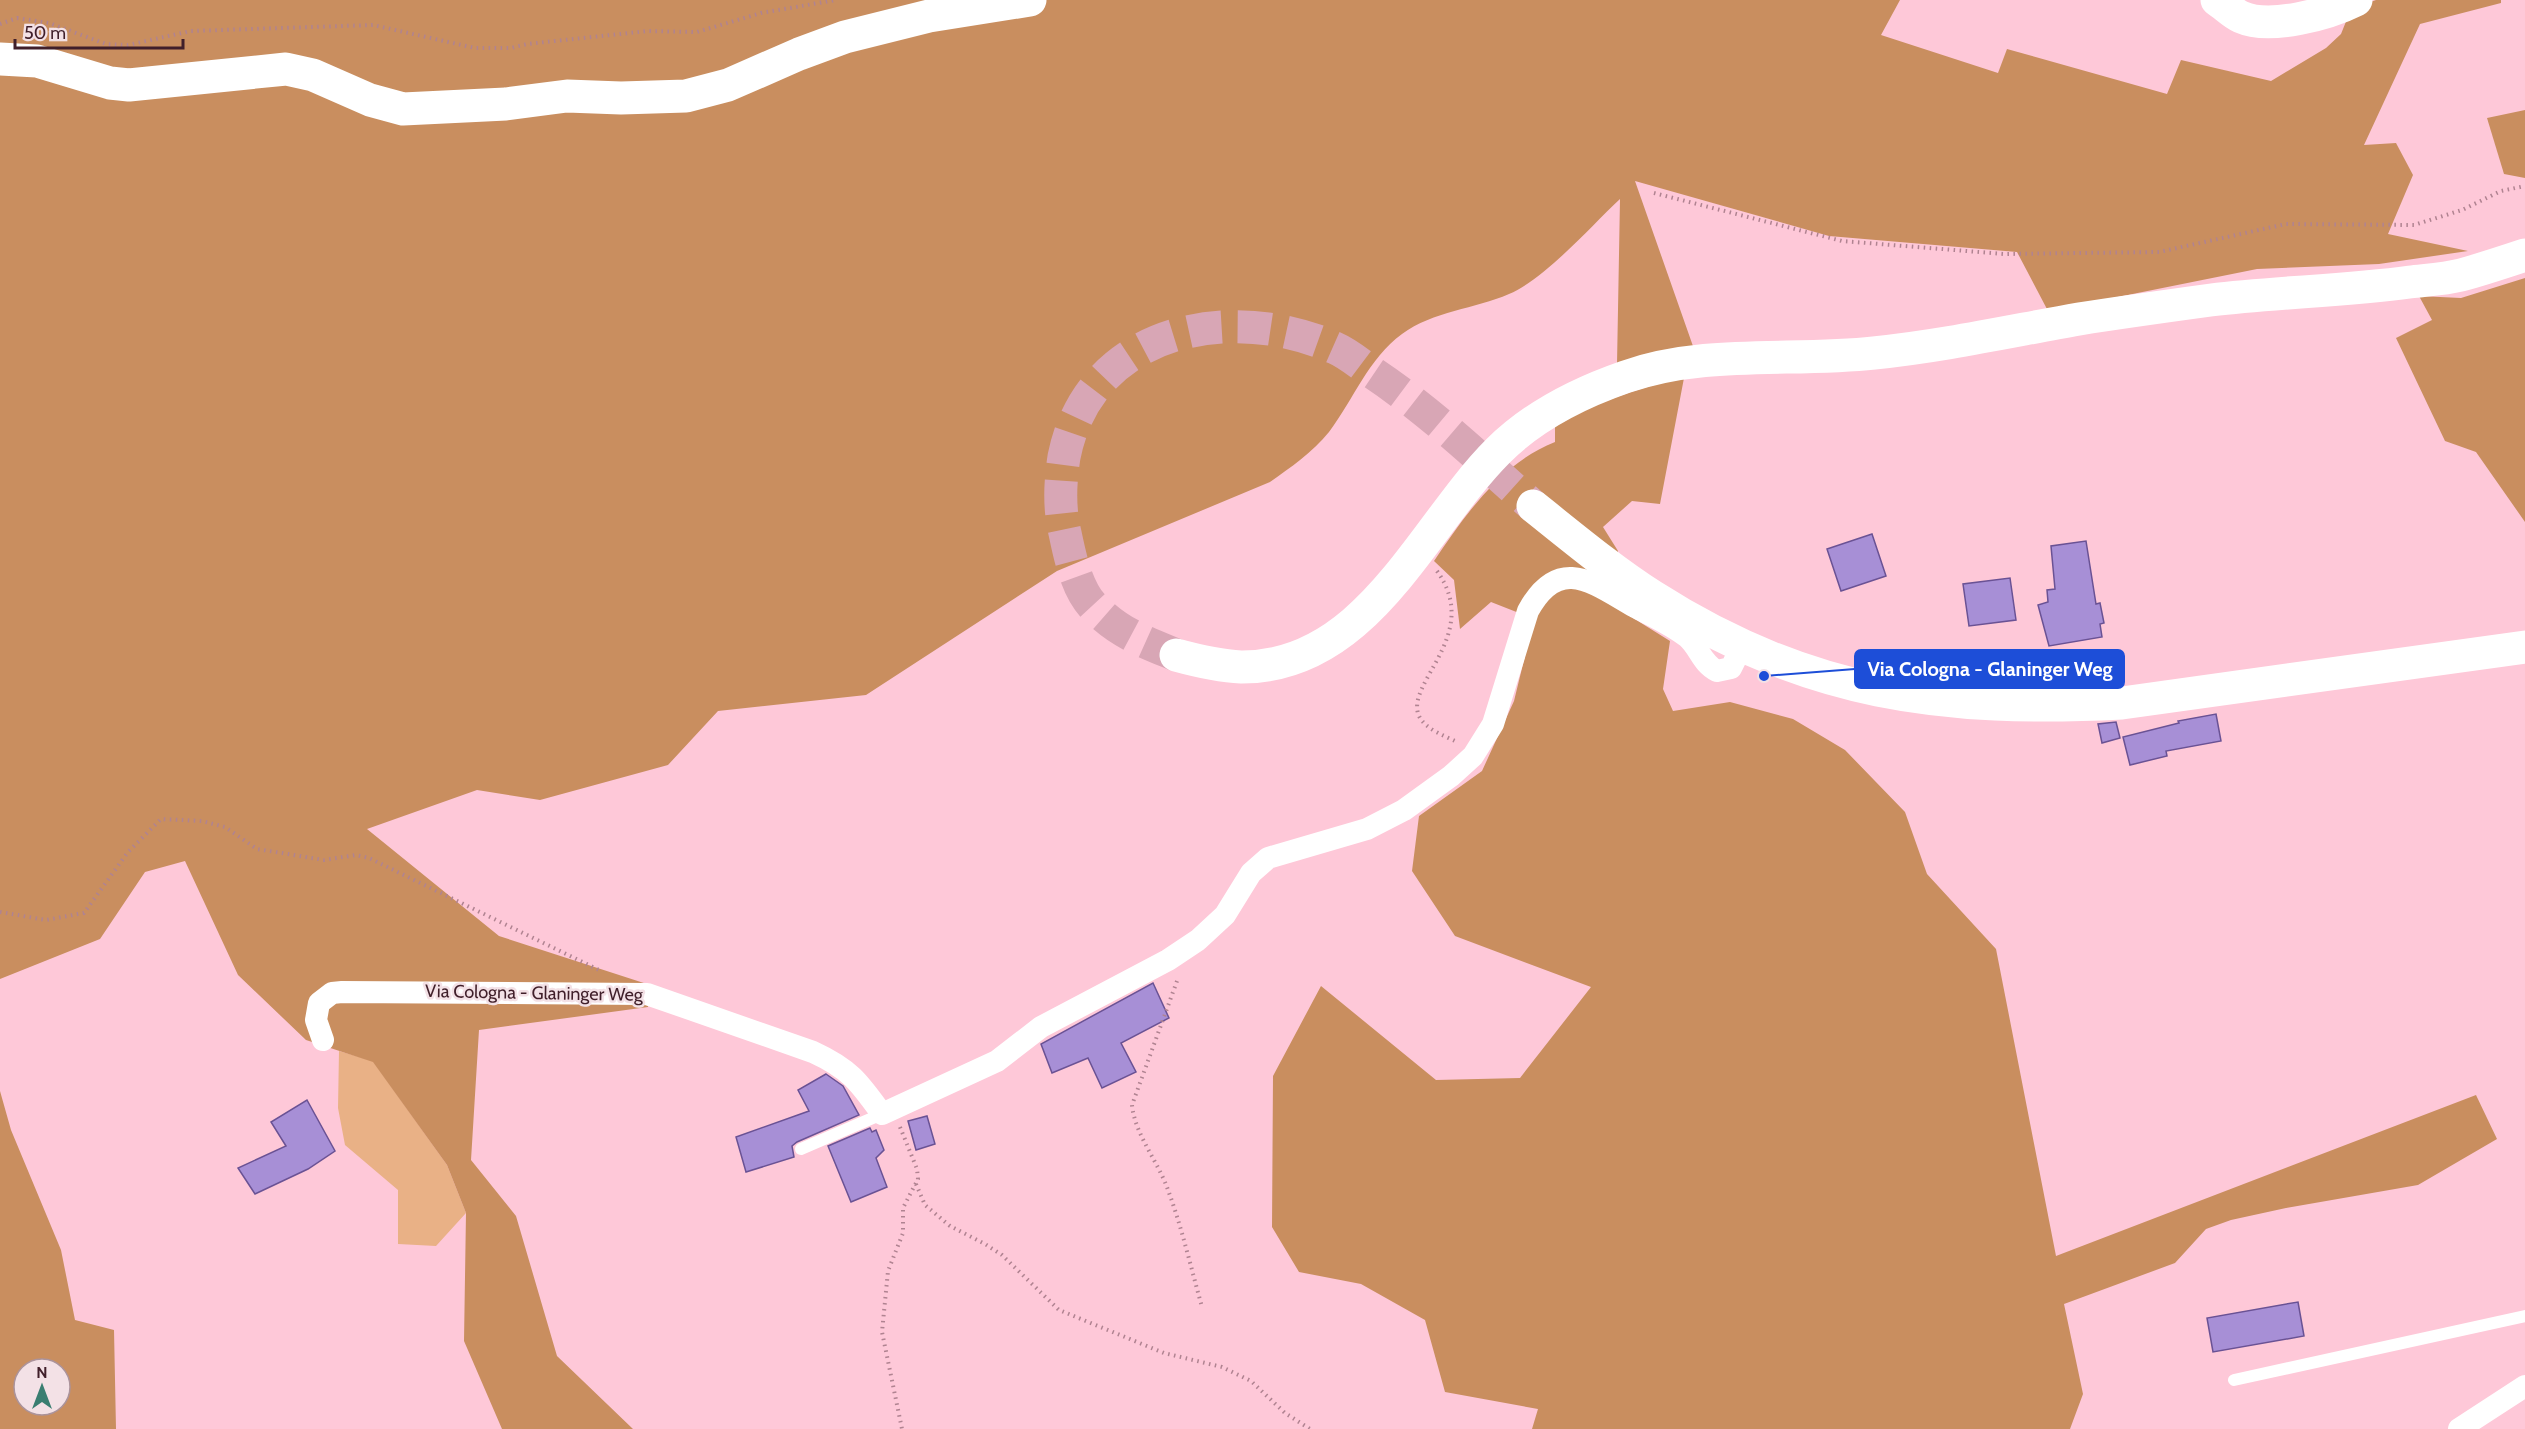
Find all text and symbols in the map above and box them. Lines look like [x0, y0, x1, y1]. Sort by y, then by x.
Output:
scale bar [15, 12, 183, 50]
text: 50 m [24, 22, 66, 44]
callout: Via Cologna - Glaninger Weg [1855, 650, 2124, 688]
text: Via Cologna - Glaninger Weg [1867, 657, 2113, 681]
street label: Via Cologna - Glaninger Weg [425, 980, 644, 1006]
north arrow [12, 1357, 72, 1417]
text: N [36, 1363, 48, 1382]

